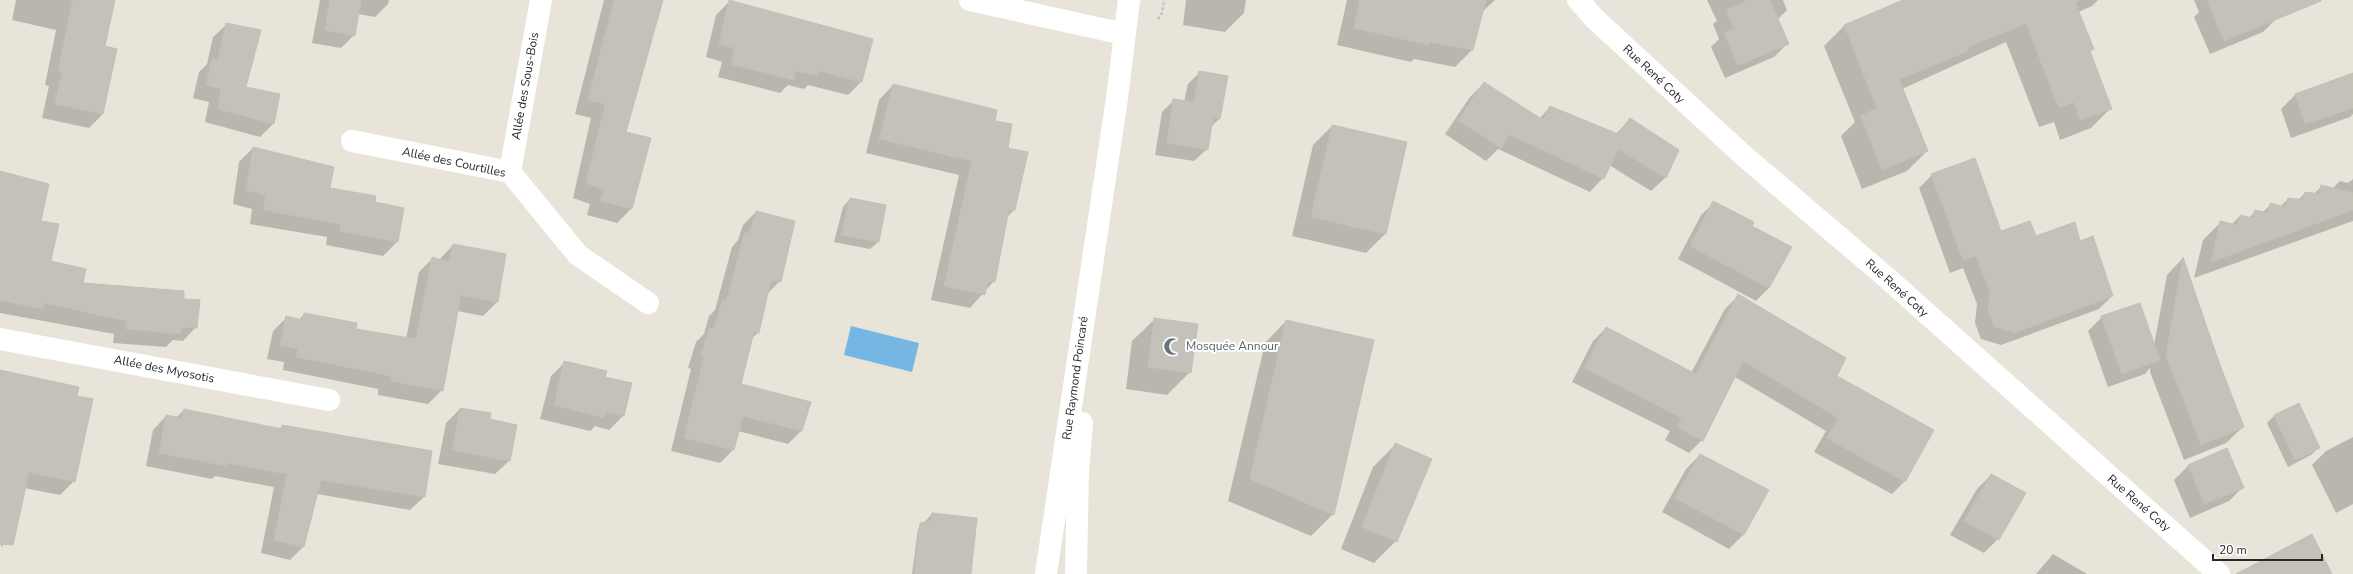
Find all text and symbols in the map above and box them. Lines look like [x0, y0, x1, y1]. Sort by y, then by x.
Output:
street label: Allée des Sous-Bois [508, 31, 542, 141]
street label: Rue René Coty [1619, 41, 1689, 108]
street label: Allée des Courtilles [401, 143, 508, 181]
street label: Rue René Coty [1862, 255, 1933, 321]
street label: Rue Raymond Poincaré [1058, 315, 1092, 441]
mosque icon: Mosquée Annour [1163, 336, 1183, 356]
place label: Mosquée Annour [1186, 338, 1279, 354]
street label: Allée des Myosotis [112, 351, 216, 387]
street label: Rue René Coty [2104, 471, 2175, 536]
scale bar [2213, 536, 2322, 562]
text: 20 m [2219, 542, 2247, 558]

